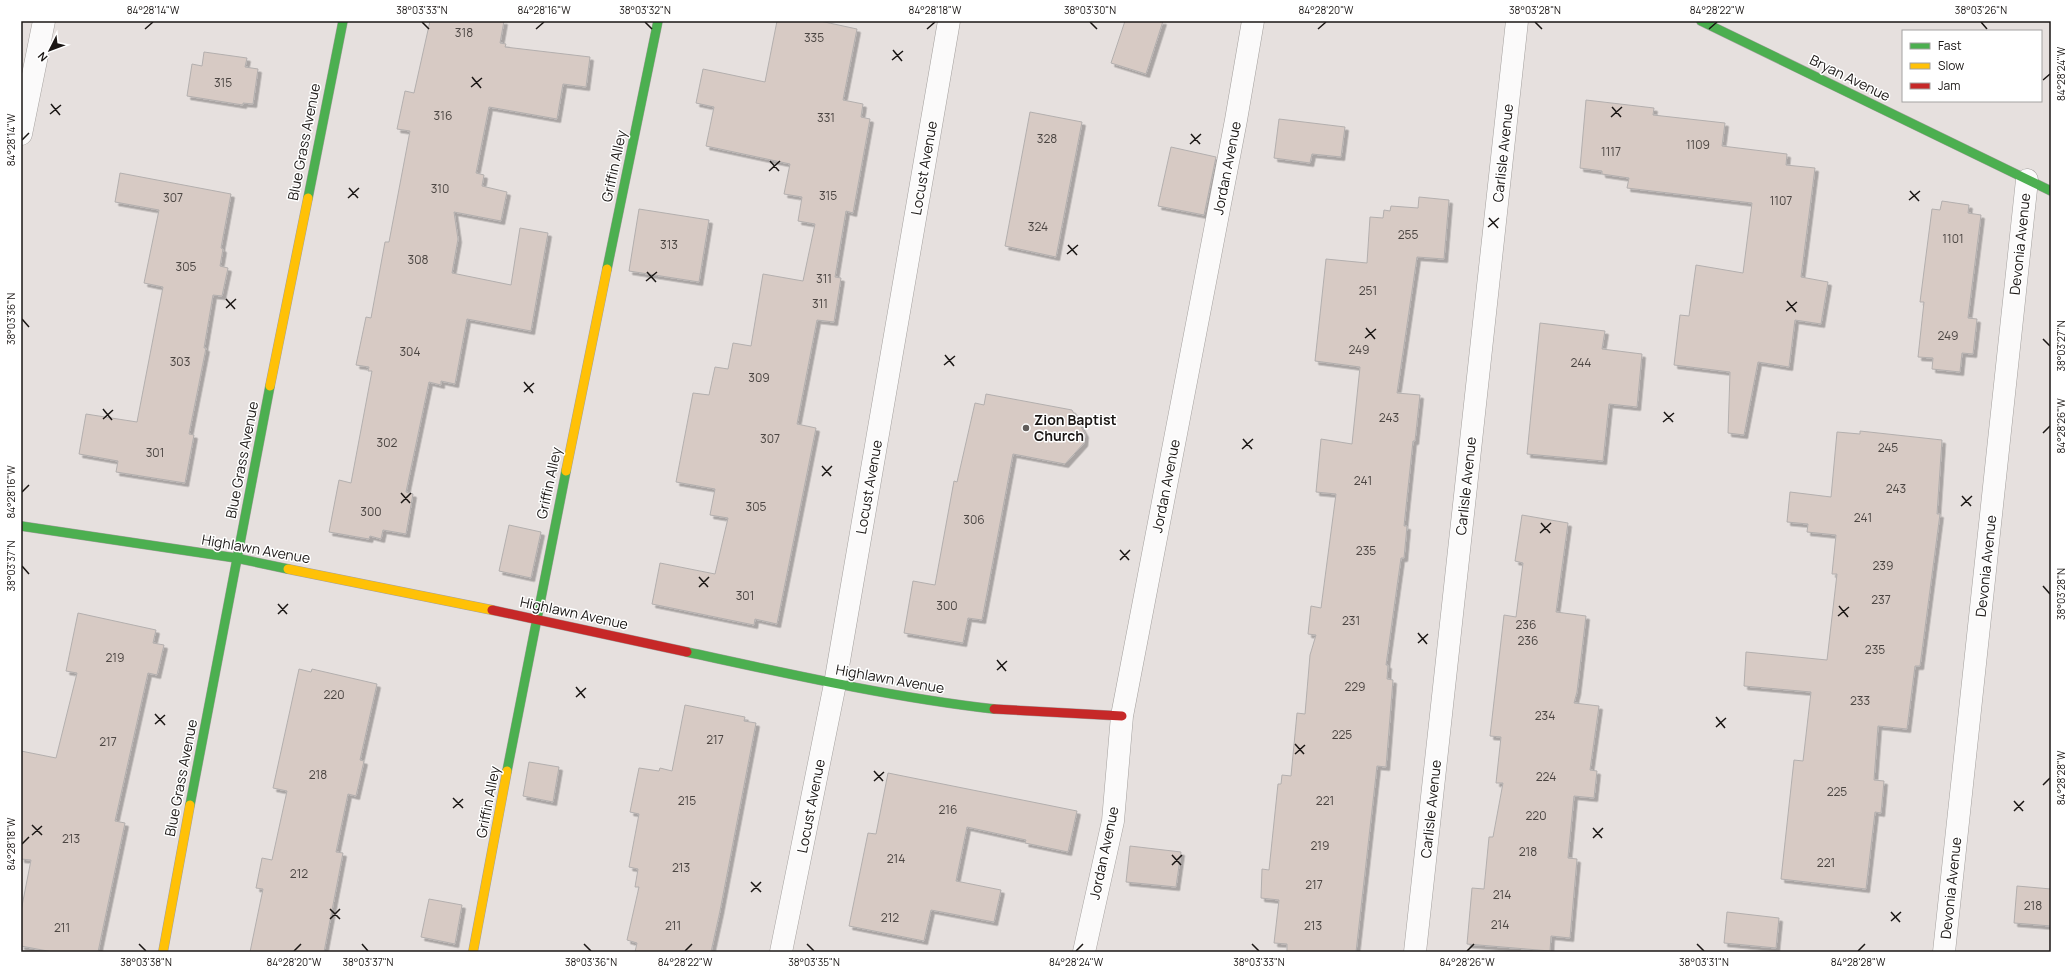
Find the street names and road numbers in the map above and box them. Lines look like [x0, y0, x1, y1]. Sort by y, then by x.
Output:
street label: Bryan Avenue [1807, 50, 1894, 105]
street label: Blue Grass Avenue [283, 82, 324, 202]
street label: Carlisle Avenue [1488, 103, 1517, 203]
street label: Locust Avenue [906, 119, 941, 216]
street label: Jordan Avenue [1208, 120, 1245, 216]
street label: Griffin Alley [597, 128, 631, 204]
street label: Devonia Avenue [2005, 192, 2034, 296]
street label: Blue Grass Avenue [221, 400, 262, 520]
street label: Carlisle Avenue [1451, 436, 1480, 536]
street label: Locust Avenue [851, 438, 886, 535]
street label: Jordan Avenue [1147, 438, 1184, 534]
street label: Griffin Alley [532, 445, 566, 521]
street label: Devonia Avenue [1971, 514, 2000, 618]
street label: Highlawn Avenue [200, 530, 312, 567]
street label: Highlawn Avenue [518, 592, 630, 633]
street label: Highlawn Avenue [834, 660, 946, 697]
street label: Blue Grass Avenue [160, 718, 201, 838]
street label: Locust Avenue [792, 757, 829, 854]
street label: Carlisle Avenue [1416, 759, 1445, 859]
street label: Griffin Alley [471, 764, 504, 840]
street label: Jordan Avenue [1084, 805, 1123, 901]
street label: Devonia Avenue [1936, 836, 1965, 940]

